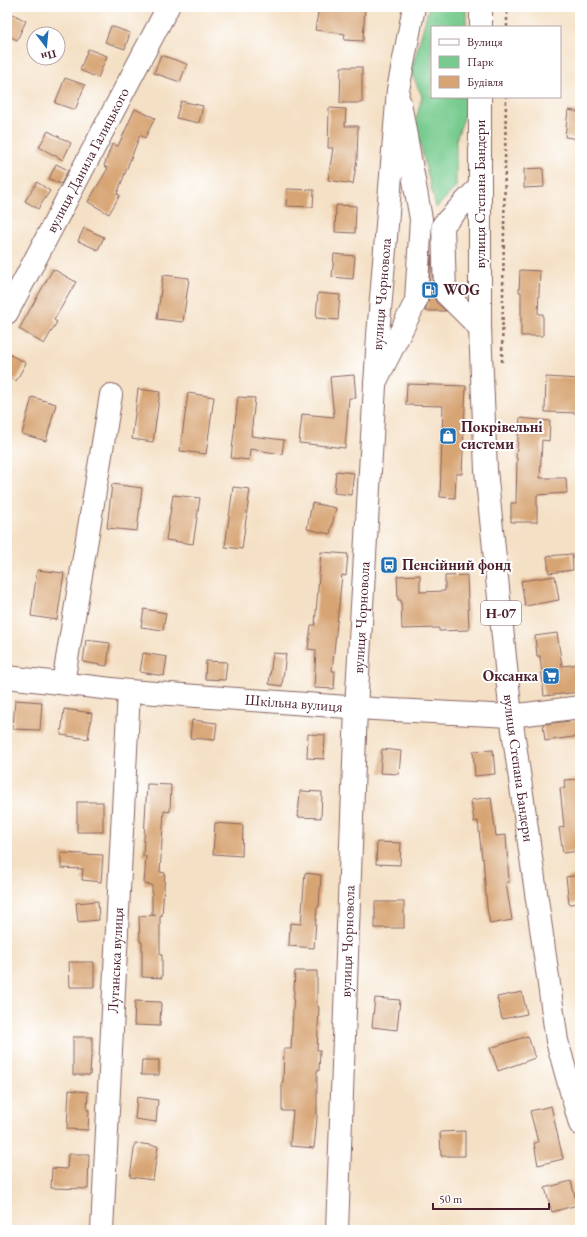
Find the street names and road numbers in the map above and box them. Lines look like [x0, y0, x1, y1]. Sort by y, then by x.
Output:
street label: вулиця Данила Галицького [41, 84, 133, 235]
street label: вулиця Степана Бандери [470, 120, 489, 268]
street label: вулиця Чорновола [367, 237, 395, 351]
street label: вулиця Чорновола [348, 561, 374, 674]
road number: Н-07 [481, 601, 521, 625]
street label: Шкільна вулиця [244, 690, 344, 716]
street label: вулиця Степана Бандери [500, 693, 539, 843]
street label: вулиця Чорновола [335, 885, 359, 998]
street label: Луганська вулиця [103, 907, 127, 1014]

